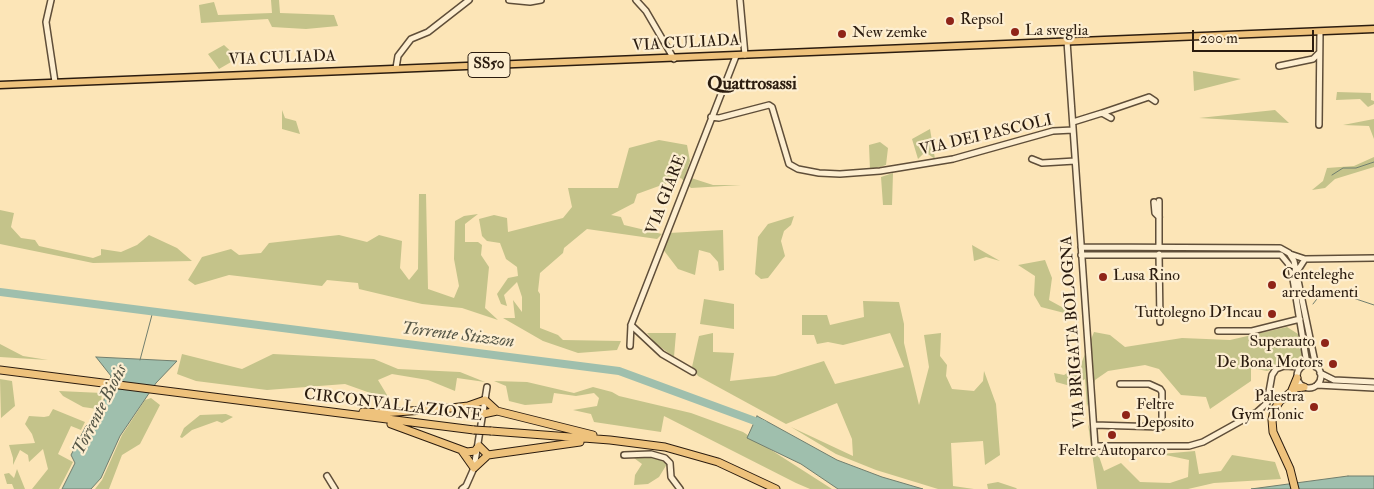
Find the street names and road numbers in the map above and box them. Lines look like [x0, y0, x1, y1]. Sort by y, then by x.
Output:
street label: VIA CULIADA [632, 32, 740, 56]
street label: VIA CULIADA [228, 48, 336, 70]
road number: SS50 [468, 52, 510, 78]
street label: VIA DEI PASCOLI [918, 111, 1054, 161]
street label: VIA GIARE [643, 152, 691, 238]
street label: VIA BRIGATA BOLOGNA [1058, 235, 1090, 429]
street label: CIRCONVALLAZIONE [303, 386, 483, 426]

